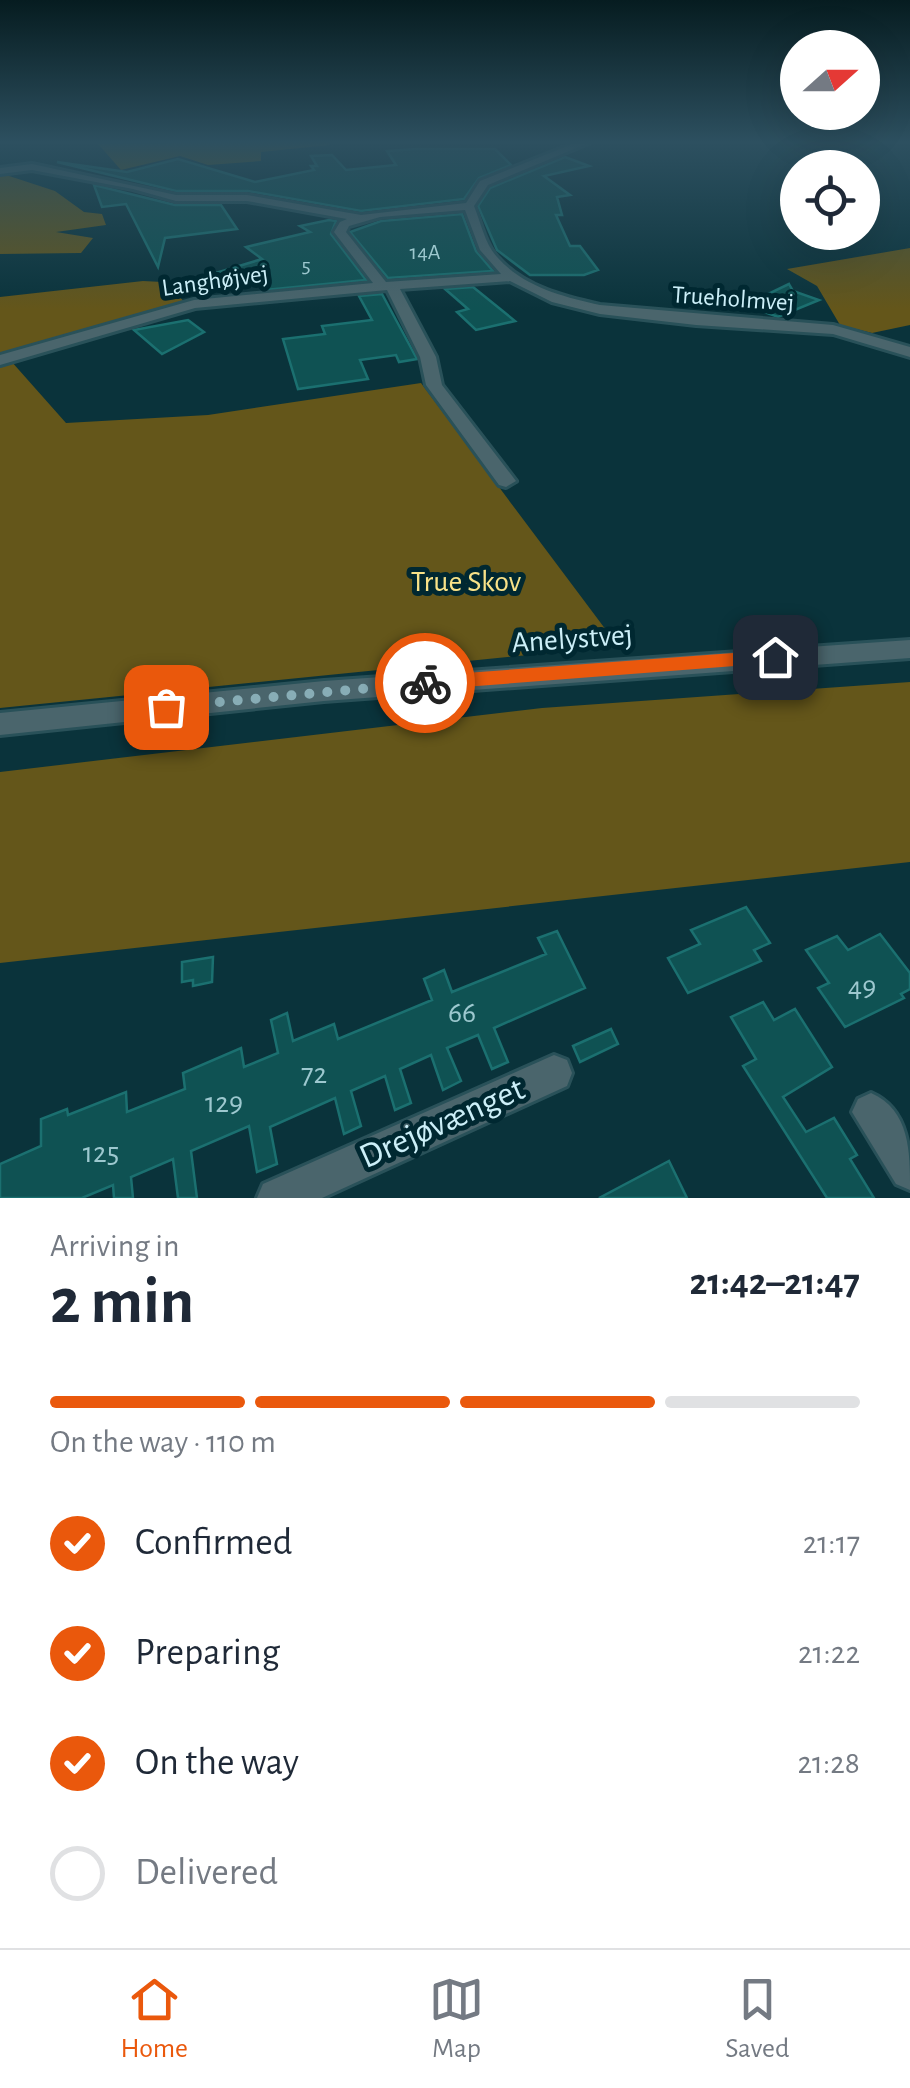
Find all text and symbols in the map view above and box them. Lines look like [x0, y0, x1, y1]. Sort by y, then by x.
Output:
north arrow [780, 30, 880, 130]
map controls [780, 30, 880, 250]
button: locate [780, 150, 880, 250]
house number: 14A [410, 241, 441, 263]
house number: 5 [301, 254, 311, 276]
street label: Langhøjvej [160, 261, 270, 301]
street label: Trueholmvej [671, 282, 795, 316]
park label: True Skov [411, 567, 522, 597]
pin [733, 615, 818, 700]
street label: Anelystvej [510, 620, 634, 658]
icon: home [748, 630, 803, 685]
courier [375, 633, 475, 733]
icon: bike [398, 656, 453, 711]
pin [124, 665, 209, 750]
icon: bag [139, 680, 194, 735]
house number: 49 [848, 972, 876, 1002]
house number: 66 [448, 998, 476, 1028]
house number: 72 [301, 1059, 327, 1089]
street label: Drejøvænget [354, 1071, 530, 1175]
house number: 129 [205, 1088, 243, 1118]
house number: 125 [83, 1138, 119, 1168]
text: Arriving in [50, 1230, 179, 1262]
text: 21:42–21:47 [689, 1264, 860, 1302]
text: 2 min [50, 1270, 194, 1335]
text: On the way · 110 m [50, 1426, 276, 1458]
icon: check [50, 1516, 105, 1571]
text: Confirmed [135, 1524, 292, 1562]
text: 21:17 [803, 1527, 860, 1559]
icon: check [50, 1626, 105, 1681]
text: Preparing [135, 1634, 280, 1672]
text: 21:22 [798, 1637, 860, 1669]
icon: check [50, 1736, 105, 1791]
text: On the way [135, 1744, 299, 1782]
text: 21:28 [797, 1747, 860, 1779]
text: Delivered [135, 1854, 278, 1892]
tab: Home [121, 1972, 188, 2066]
tab: Map [429, 1972, 484, 2066]
tab: Saved [725, 1972, 789, 2066]

